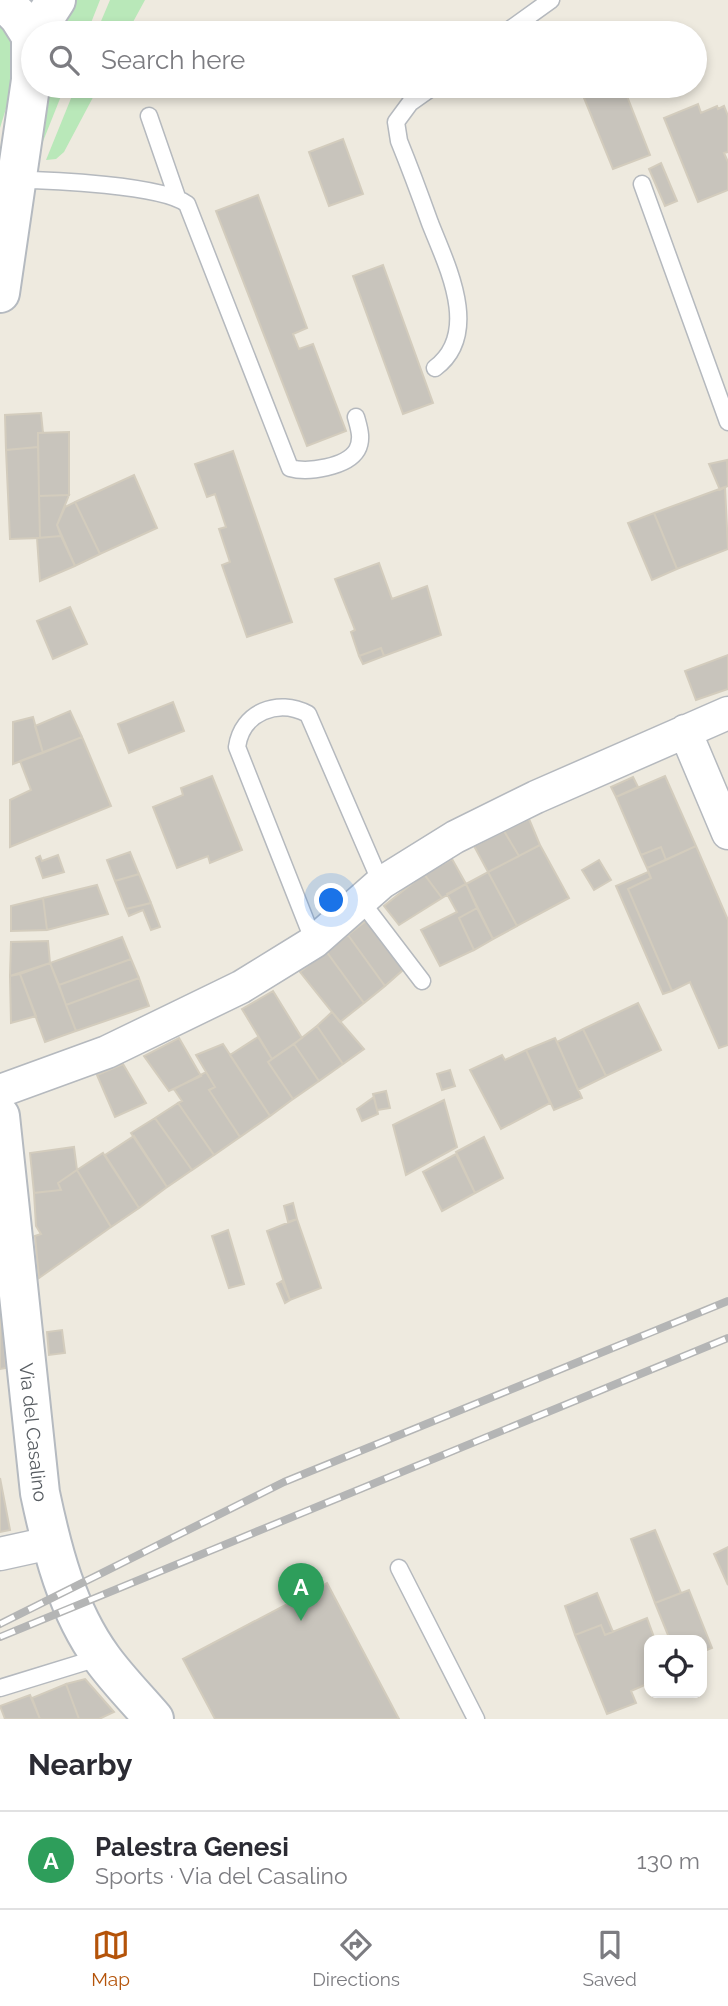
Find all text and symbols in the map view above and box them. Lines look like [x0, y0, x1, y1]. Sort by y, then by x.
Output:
search box [21, 21, 707, 98]
icon: search [45, 41, 83, 79]
text: Search here [101, 45, 245, 75]
your location [314, 883, 348, 917]
street label: Via del Casalino [15, 1362, 53, 1504]
pin: A [278, 1563, 324, 1621]
map controls [644, 1635, 707, 1698]
button: locate [644, 1635, 707, 1698]
text: Nearby [28, 1747, 132, 1782]
text: Palestra Genesi [95, 1832, 289, 1862]
text: A [43, 1847, 59, 1874]
text: 130 m [637, 1847, 700, 1874]
text: Sports · Via del Casalino [95, 1862, 348, 1889]
tab: Map [91, 1926, 130, 1990]
tab: Directions [312, 1926, 400, 1990]
tab: Saved [582, 1926, 637, 1990]

